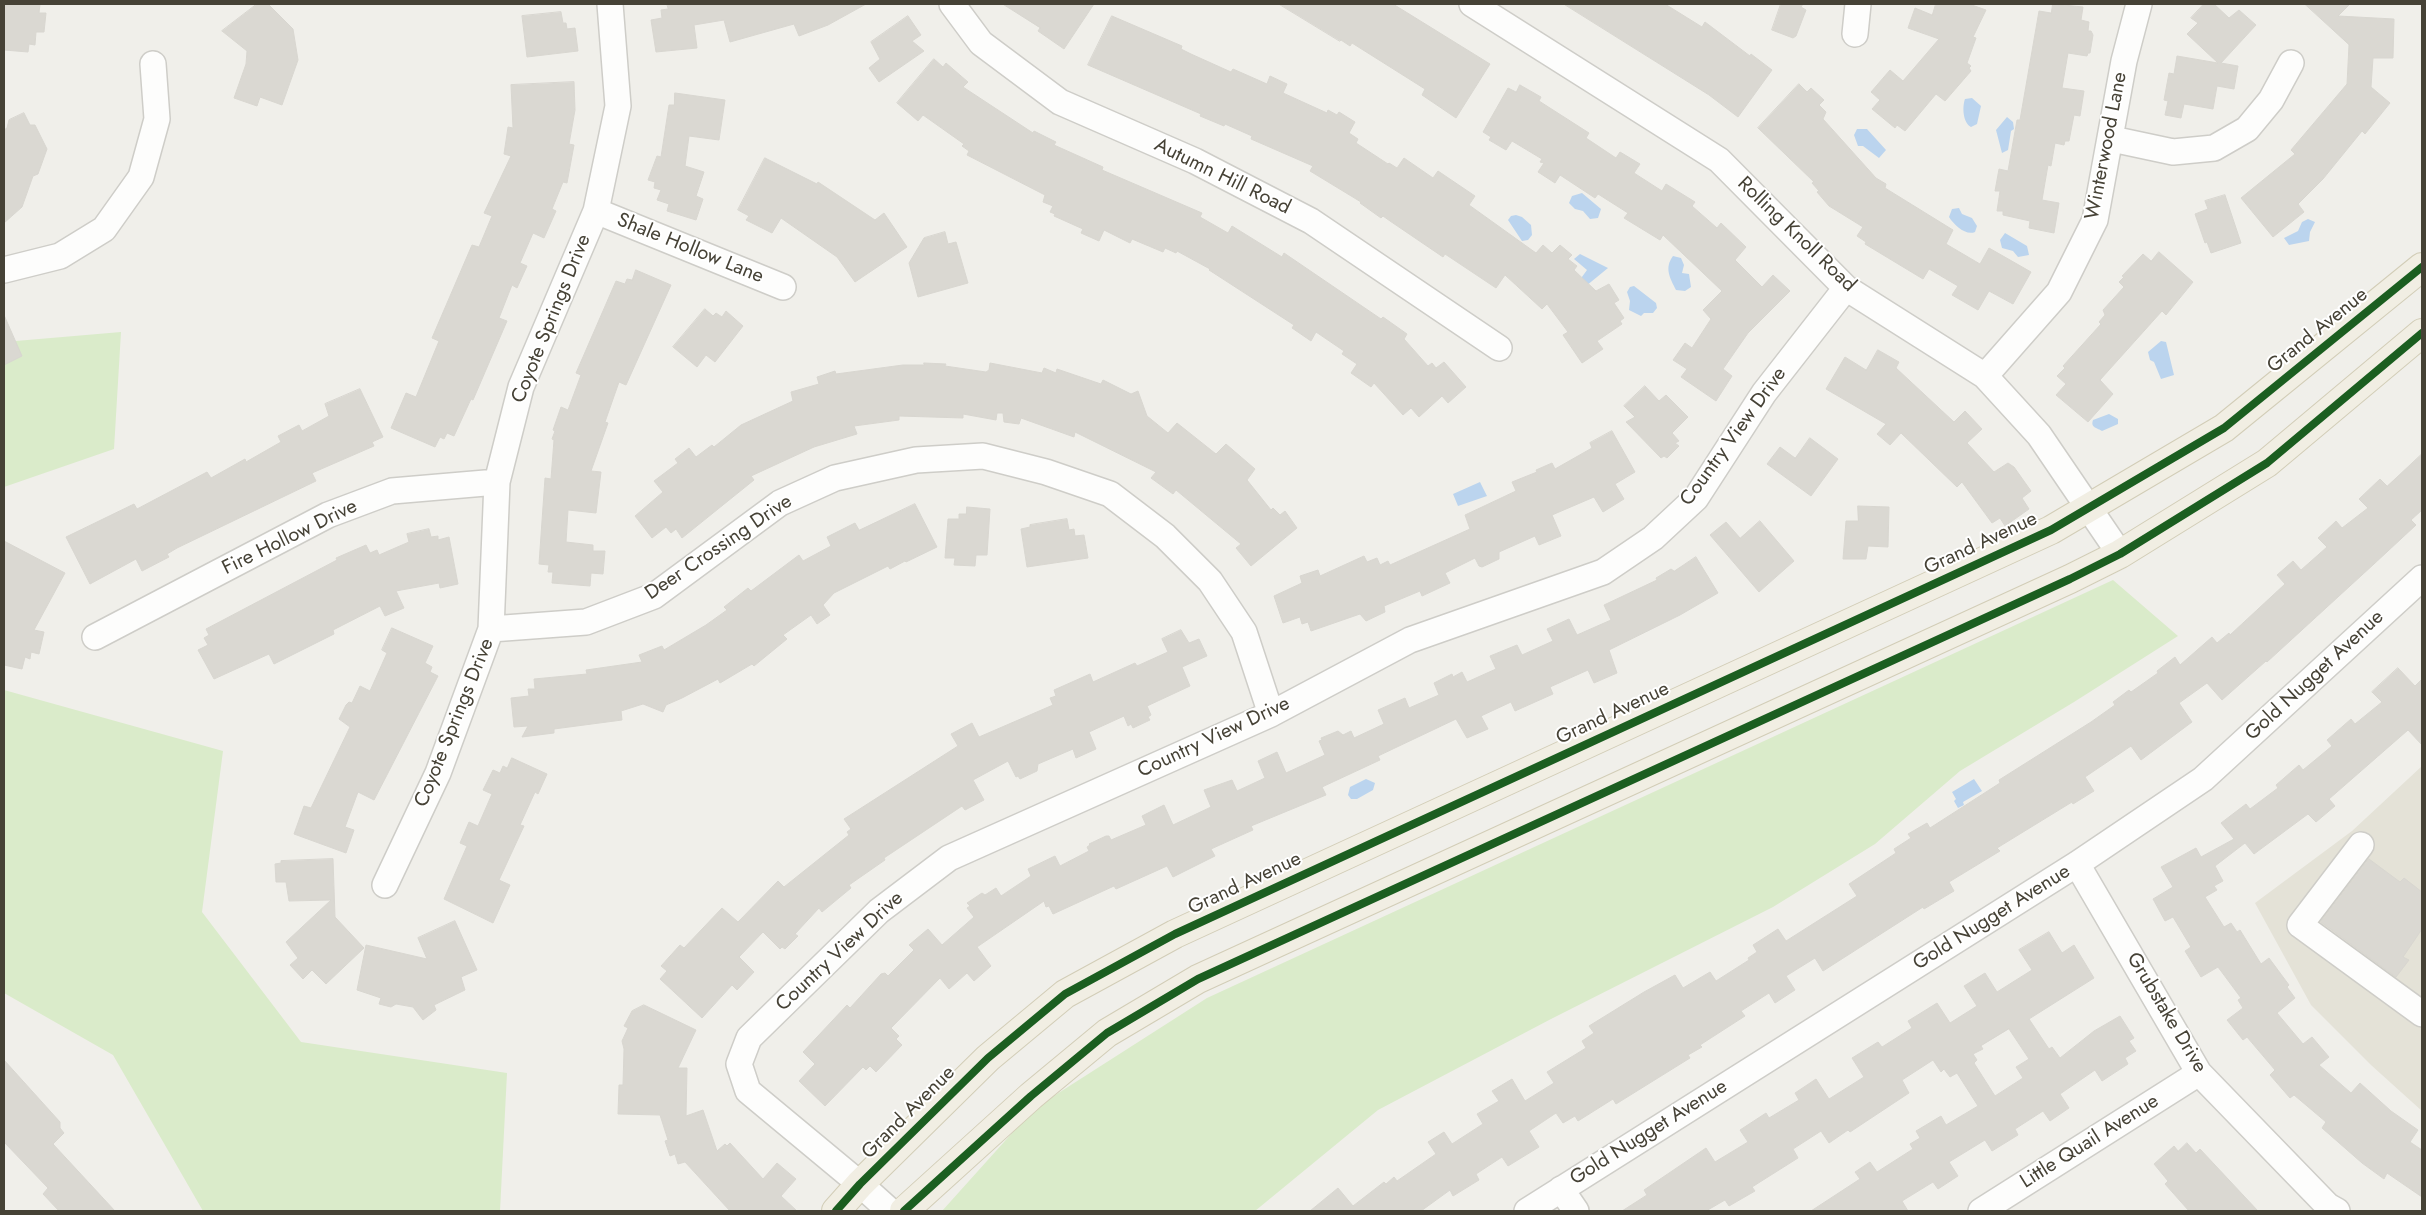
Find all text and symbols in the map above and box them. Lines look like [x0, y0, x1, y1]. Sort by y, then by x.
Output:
street label: Winterwood Lane [2081, 70, 2133, 222]
street label: Autumn Hill Road [1150, 134, 1294, 220]
street label: Rolling Knoll Road [1732, 172, 1860, 298]
street label: Shale Hollow Lane [613, 209, 767, 289]
street label: Coyote Springs Drive [507, 231, 597, 407]
street label: Grand Avenue [2263, 283, 2373, 379]
street label: Country View Drive [1676, 363, 1792, 511]
street label: Deer Crossing Drive [641, 490, 797, 606]
street label: Fire Hollow Drive [219, 495, 361, 581]
street label: Grand Avenue [1921, 507, 2041, 581]
street label: Gold Nugget Avenue [2241, 606, 2389, 746]
street label: Coyote Springs Drive [410, 635, 500, 811]
street label: Grand Avenue [1553, 677, 1673, 751]
street label: Country View Drive [1134, 692, 1294, 784]
street label: Grand Avenue [1185, 847, 1305, 921]
street label: Gold Nugget Avenue [1909, 860, 2075, 976]
street label: Country View Drive [771, 887, 909, 1017]
street label: Grubstake Drive [2121, 949, 2211, 1077]
street label: Grand Avenue [857, 1061, 961, 1165]
street label: Gold Nugget Avenue [1566, 1075, 1732, 1191]
street label: Little Quail Avenue [2016, 1090, 2164, 1194]

